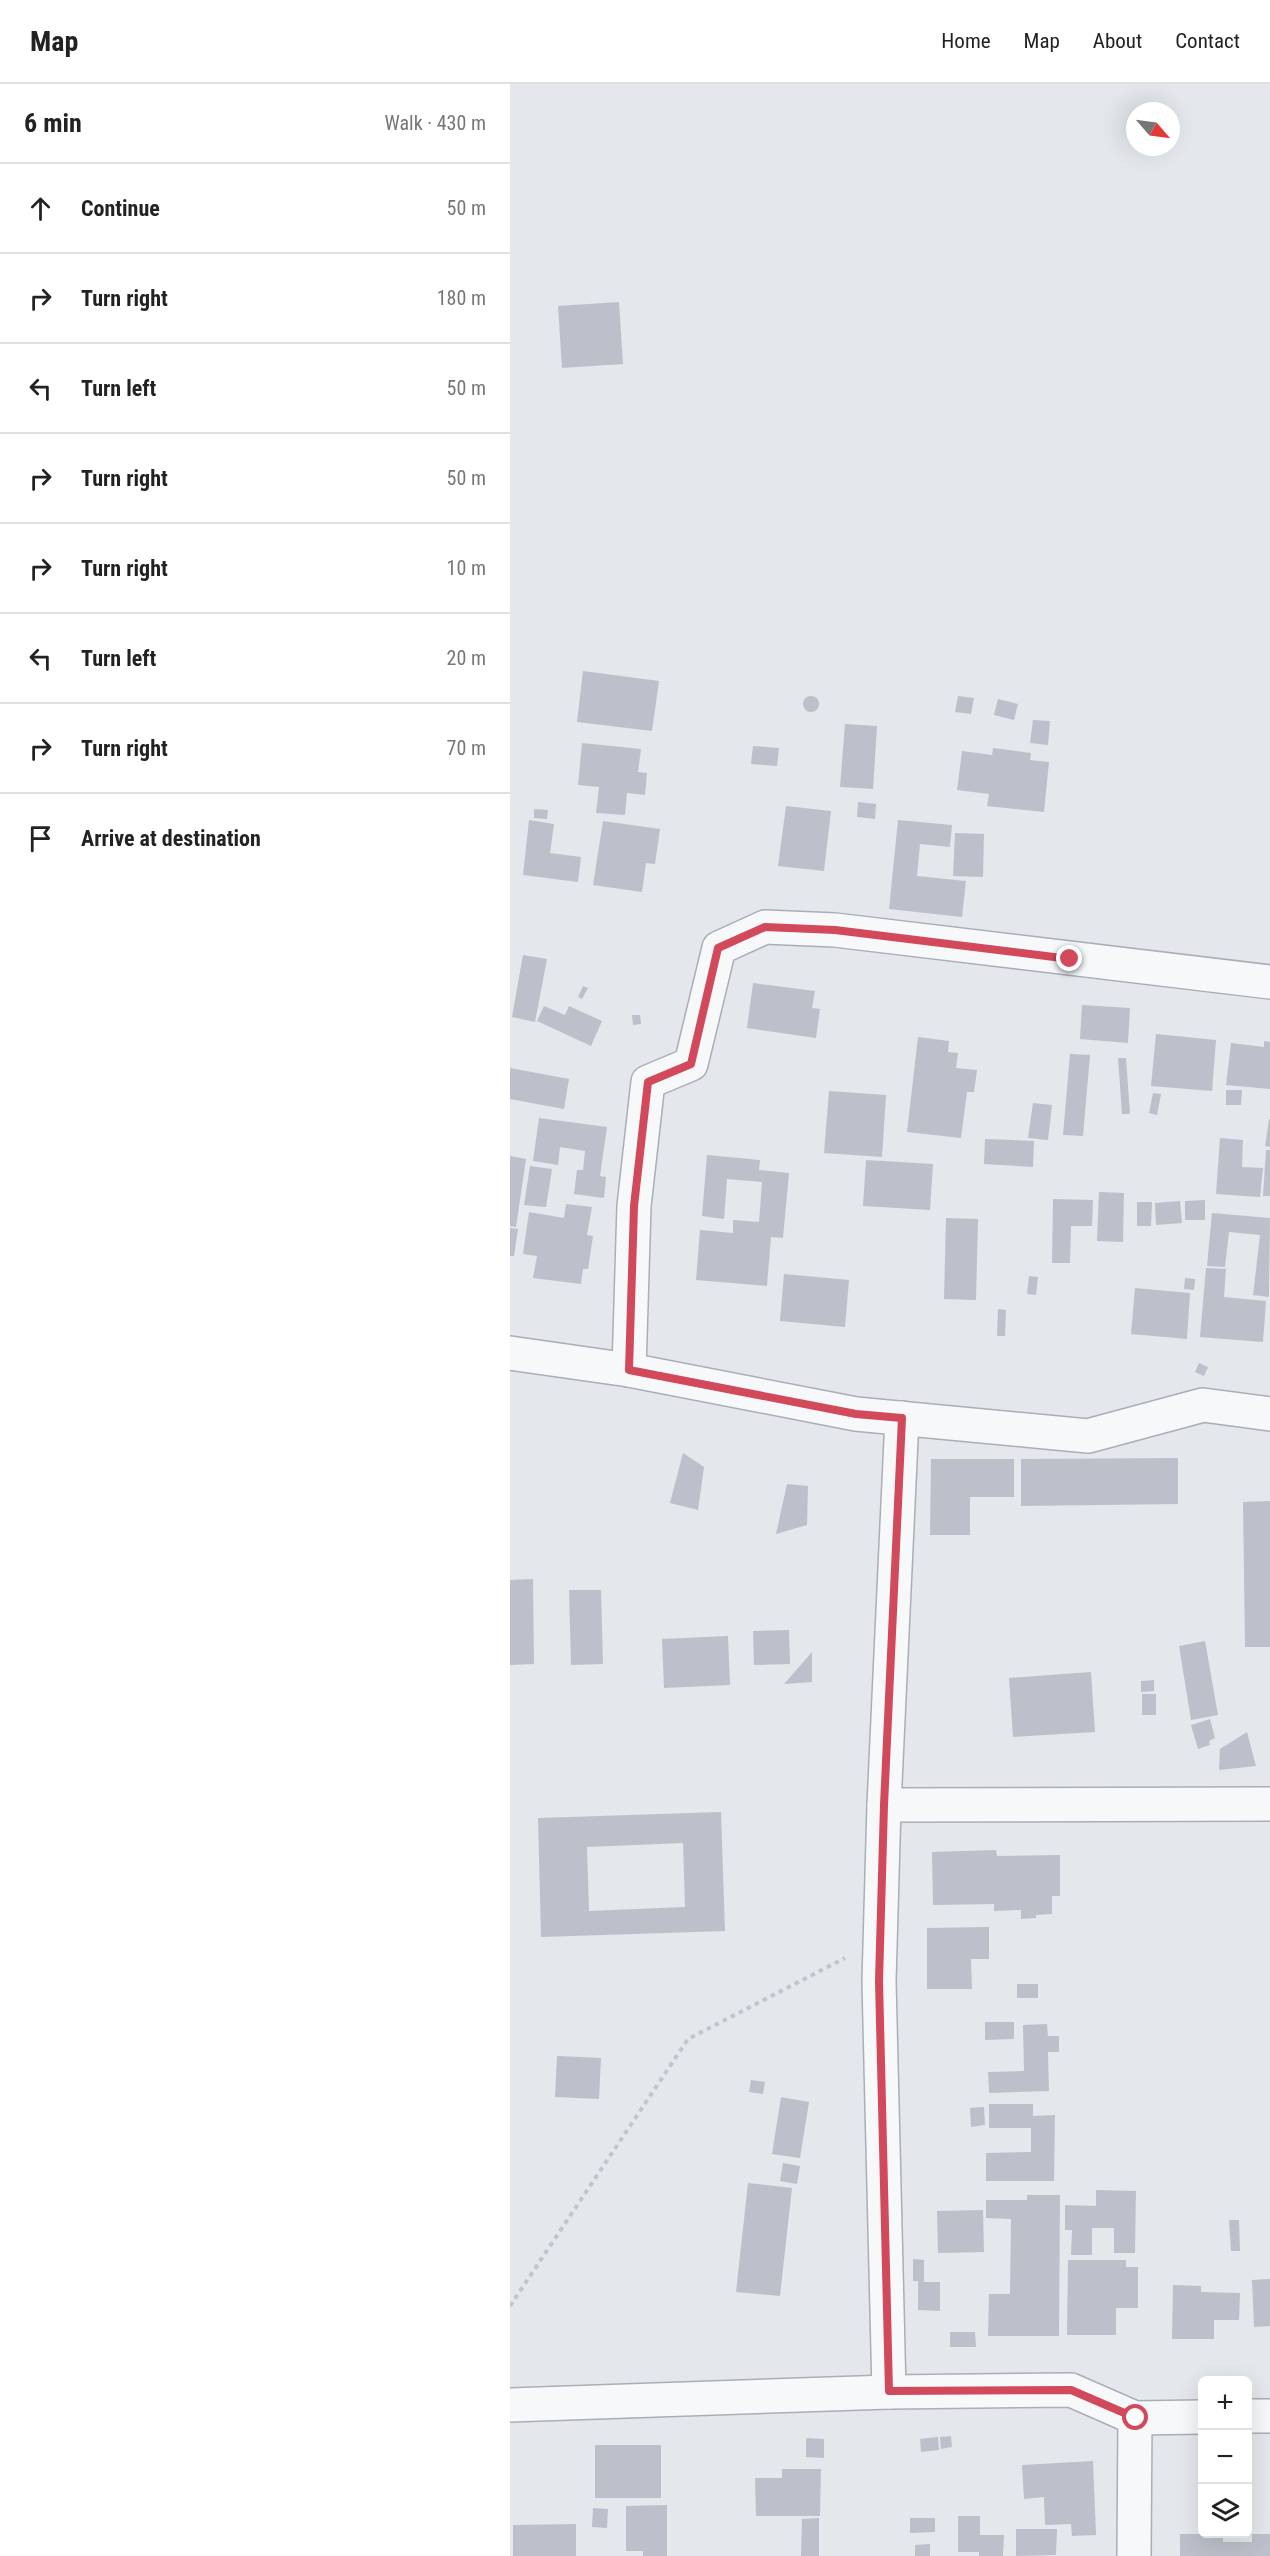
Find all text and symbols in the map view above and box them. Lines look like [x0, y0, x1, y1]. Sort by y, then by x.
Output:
text: Map [30, 25, 78, 58]
text: Home [941, 29, 991, 53]
text: Map [1024, 29, 1060, 53]
text: About [1093, 29, 1142, 53]
text: Contact [1175, 29, 1240, 53]
north arrow [1126, 102, 1180, 156]
text: 6 min [24, 108, 82, 138]
text: Walk · 430 m [385, 111, 486, 135]
icon: ahead [24, 192, 57, 225]
text: Continue [81, 196, 160, 221]
text: 50 m [447, 196, 486, 220]
icon: right [24, 282, 57, 315]
text: Turn right [81, 286, 168, 311]
text: 180 m [437, 286, 486, 310]
icon: left [24, 372, 57, 405]
text: Turn left [81, 376, 156, 401]
text: 50 m [447, 376, 486, 400]
icon: right [24, 462, 57, 495]
text: Turn right [81, 466, 168, 491]
text: 50 m [447, 466, 486, 490]
icon: right [24, 552, 57, 585]
text: Turn right [81, 556, 168, 581]
text: 10 m [447, 556, 486, 580]
icon: left [24, 642, 57, 675]
text: Turn left [81, 646, 156, 671]
text: 20 m [447, 646, 486, 670]
icon: right [24, 732, 57, 765]
text: Turn right [81, 736, 168, 761]
text: 70 m [447, 736, 486, 760]
icon: arrive [24, 822, 57, 855]
text: Arrive at destination [81, 826, 261, 851]
route end [1056, 945, 1082, 971]
map controls [1198, 2376, 1252, 2538]
button: + [1198, 2376, 1252, 2430]
route start [1122, 2404, 1148, 2430]
button: − [1198, 2430, 1252, 2484]
button: layers [1198, 2484, 1252, 2538]

